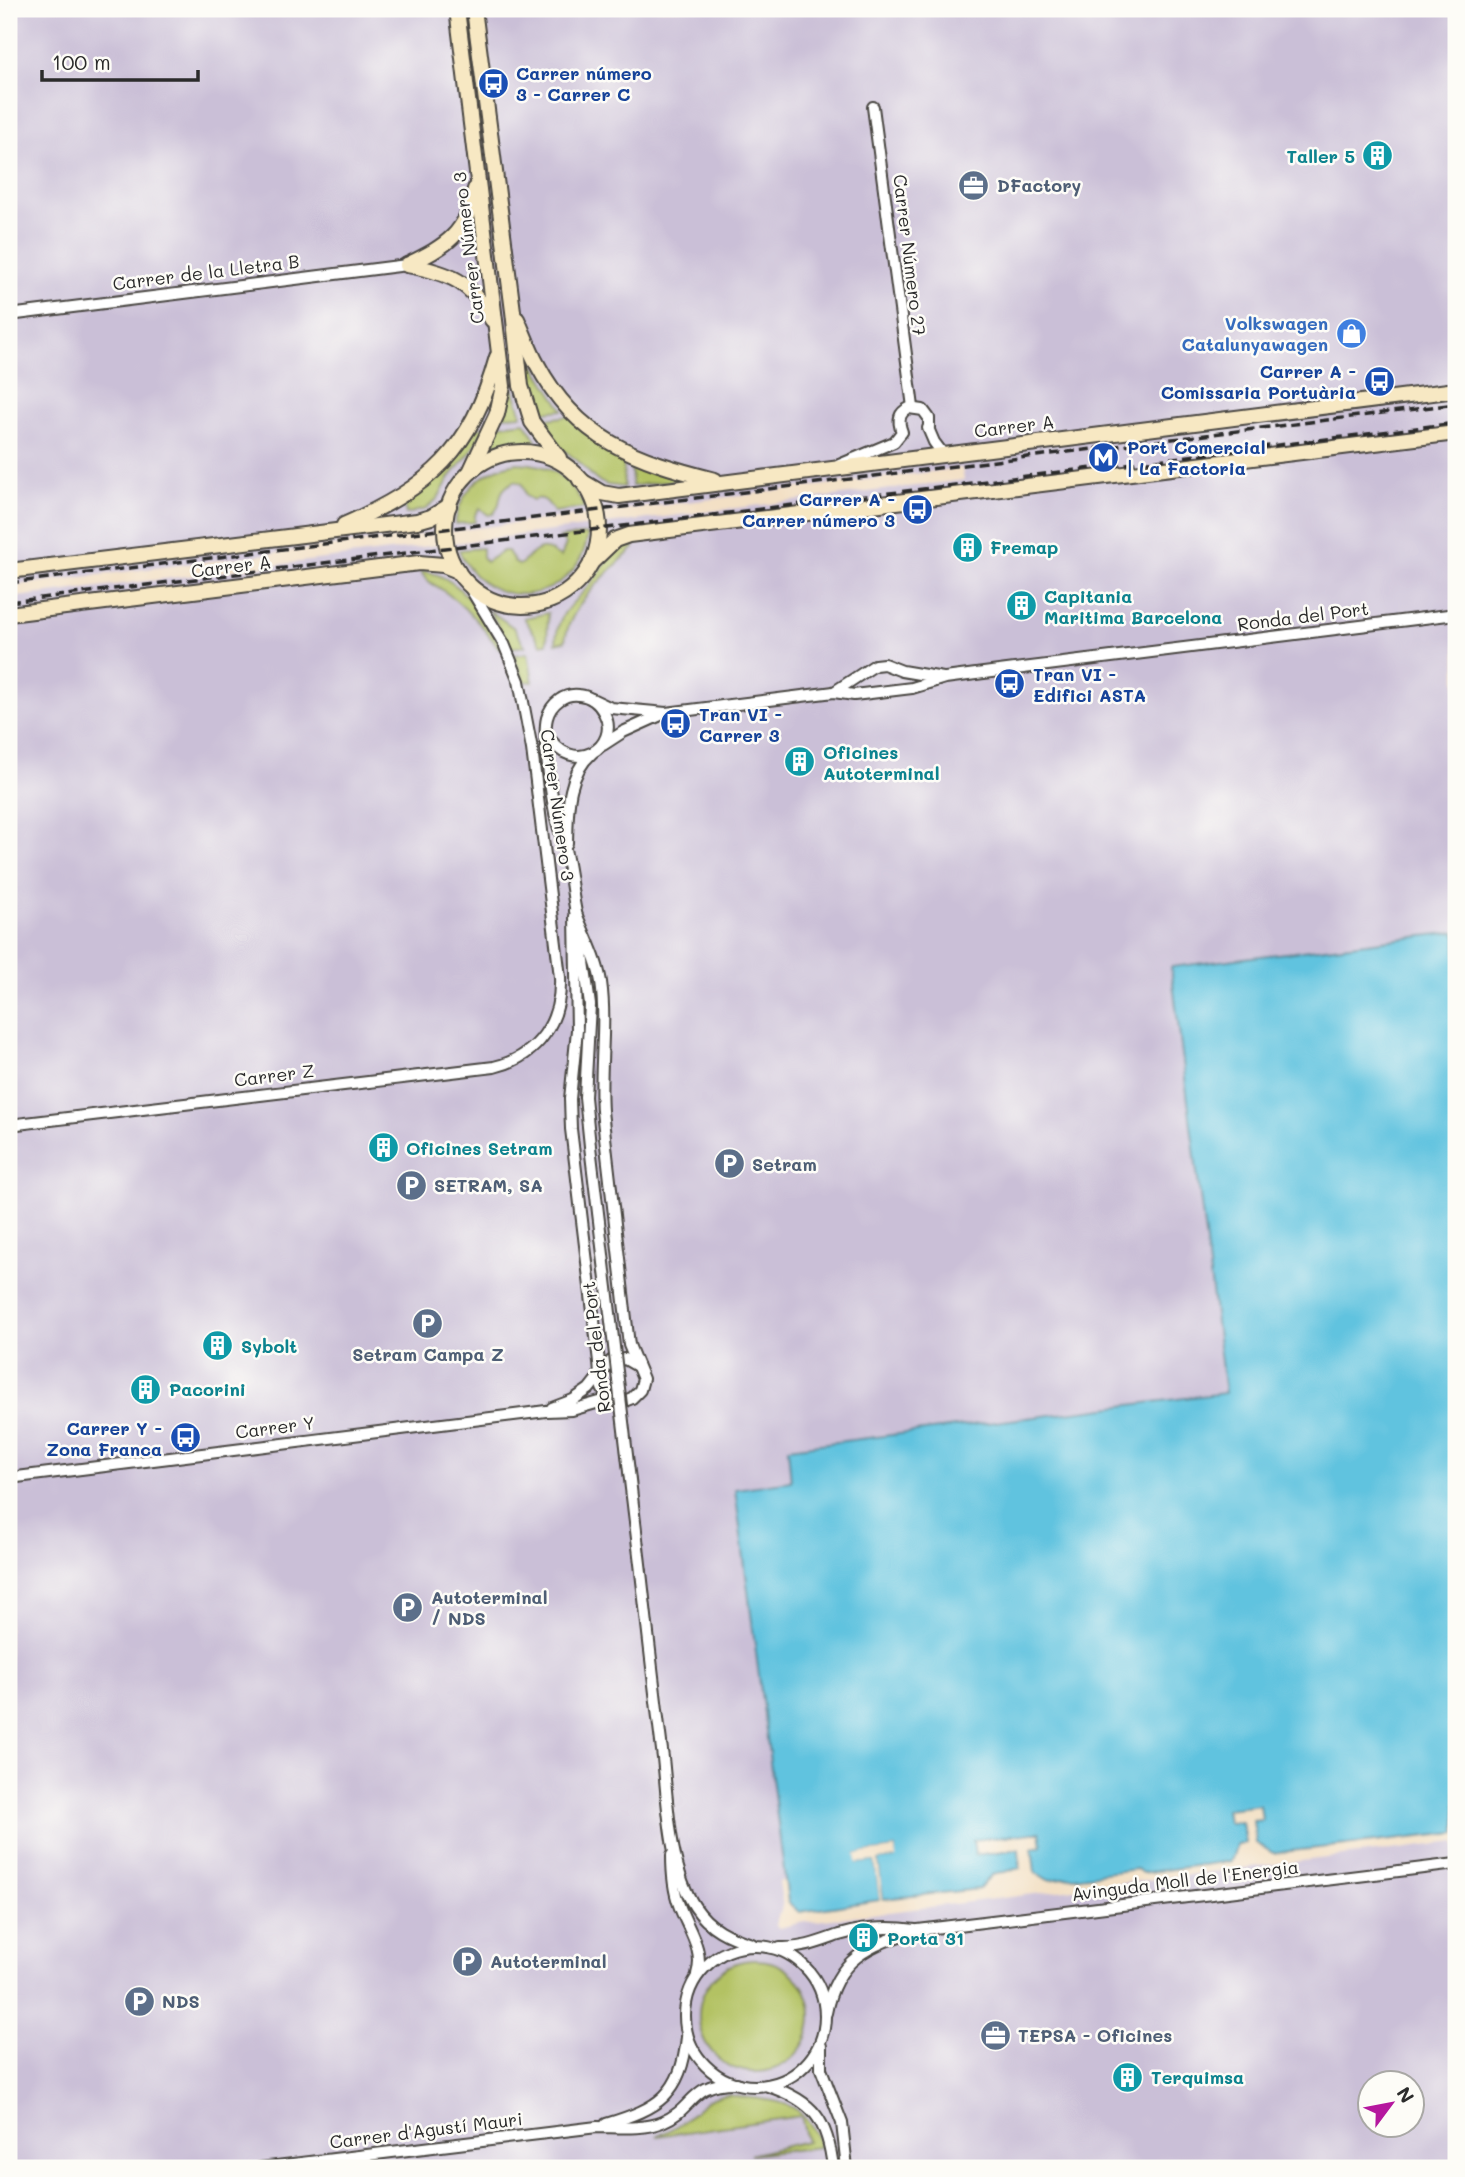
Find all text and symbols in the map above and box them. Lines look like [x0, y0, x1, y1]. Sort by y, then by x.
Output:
scale bar [42, 38, 198, 82]
text: 100 m [52, 48, 111, 75]
place label: Carrer número 3 - Carrer C [516, 61, 652, 106]
bus stop icon: Carrer número 3 - Carrer C [476, 66, 510, 100]
building icon: Taller 5 [1361, 139, 1395, 173]
place label: Taller 5 [1286, 144, 1355, 168]
office icon: DFactory [957, 168, 991, 202]
street label: Carrer Número 3 [447, 171, 489, 325]
street label: Carrer Número 27 [888, 173, 932, 337]
place label: DFactory [997, 173, 1082, 197]
street label: Carrer de la Lletra B [111, 249, 301, 295]
place label: Volkswagen Catalunyawagen [1182, 311, 1328, 356]
shop icon: Volkswagen Catalunyawagen [1334, 316, 1368, 350]
place label: Carrer A - Comissaria Portuària [1161, 359, 1356, 404]
bus stop icon: Carrer A - Comissaria Portuària [1362, 364, 1396, 398]
street label: Carrer A [973, 409, 1055, 443]
place label: Port Comercial | La Factoria [1127, 435, 1266, 480]
metro station icon: Port Comercial | La Factoria [1087, 440, 1121, 474]
place label: Carrer A - Carrer número 3 [742, 487, 895, 532]
bus stop icon: Carrer A - Carrer número 3 [901, 492, 935, 526]
building icon: Fremap [950, 530, 984, 564]
place label: Fremap [990, 535, 1058, 559]
street label: Carrer A [190, 549, 272, 583]
place label: Capitania Maritima Barcelona [1044, 584, 1222, 629]
building icon: Capitania Maritima Barcelona [1004, 589, 1038, 623]
street label: Ronda del Port [1236, 596, 1370, 636]
place label: Tran VI - Edifici ASTA [1033, 662, 1146, 707]
bus stop icon: Tran VI - Edifici ASTA [993, 667, 1027, 701]
place label: Tran VI - Carrer 3 [699, 702, 782, 747]
bus stop icon: Tran VI - Carrer 3 [659, 707, 693, 741]
street label: Carrer Número 3 [535, 728, 581, 882]
place label: Oficines Autoterminal [823, 740, 940, 785]
building icon: Oficines Autoterminal [783, 745, 817, 779]
street label: Carrer Z [233, 1058, 315, 1092]
building icon: Oficines Setram [366, 1131, 400, 1165]
place label: Oficines Setram [406, 1136, 553, 1160]
parking icon: Setram [712, 1147, 746, 1181]
place label: Setram [752, 1152, 817, 1176]
parking icon: SETRAM, SA [394, 1168, 428, 1202]
place label: SETRAM, SA [434, 1173, 543, 1197]
street label: Ronda del Port [576, 1280, 616, 1414]
parking icon: Setram Campa Z [411, 1307, 445, 1341]
building icon: Sybolt [201, 1329, 235, 1363]
place label: Sybolt [241, 1334, 297, 1358]
place label: Setram Campa Z [352, 1342, 504, 1366]
building icon: Pacorini [129, 1372, 163, 1406]
place label: Pacorini [169, 1377, 246, 1401]
street label: Carrer Y [234, 1410, 316, 1444]
place label: Carrer Y - Zona Franca [46, 1416, 162, 1461]
bus stop icon: Carrer Y - Zona Franca [168, 1421, 202, 1455]
place label: Autoterminal / NDS [431, 1585, 548, 1630]
parking icon: Autoterminal / NDS [391, 1590, 425, 1624]
street label: Avinguda Moll de l'Energia [1070, 1854, 1300, 1906]
building icon: Porta 31 [847, 1921, 881, 1955]
place label: Porta 31 [887, 1926, 964, 1950]
parking icon: Autoterminal [450, 1944, 484, 1978]
place label: Autoterminal [490, 1949, 607, 1973]
parking icon: NDS [122, 1984, 156, 2018]
place label: NDS [162, 1989, 200, 2013]
office icon: TEPSA - Oficines [978, 2018, 1012, 2052]
place label: TEPSA - Oficines [1018, 2023, 1172, 2047]
building icon: Terquimsa [1111, 2060, 1145, 2094]
place label: Terquimsa [1151, 2065, 1244, 2089]
north arrow [1356, 2068, 1426, 2138]
text: N [1391, 2082, 1420, 2107]
street label: Carrer d'Agustí Mauri [328, 2106, 524, 2154]

